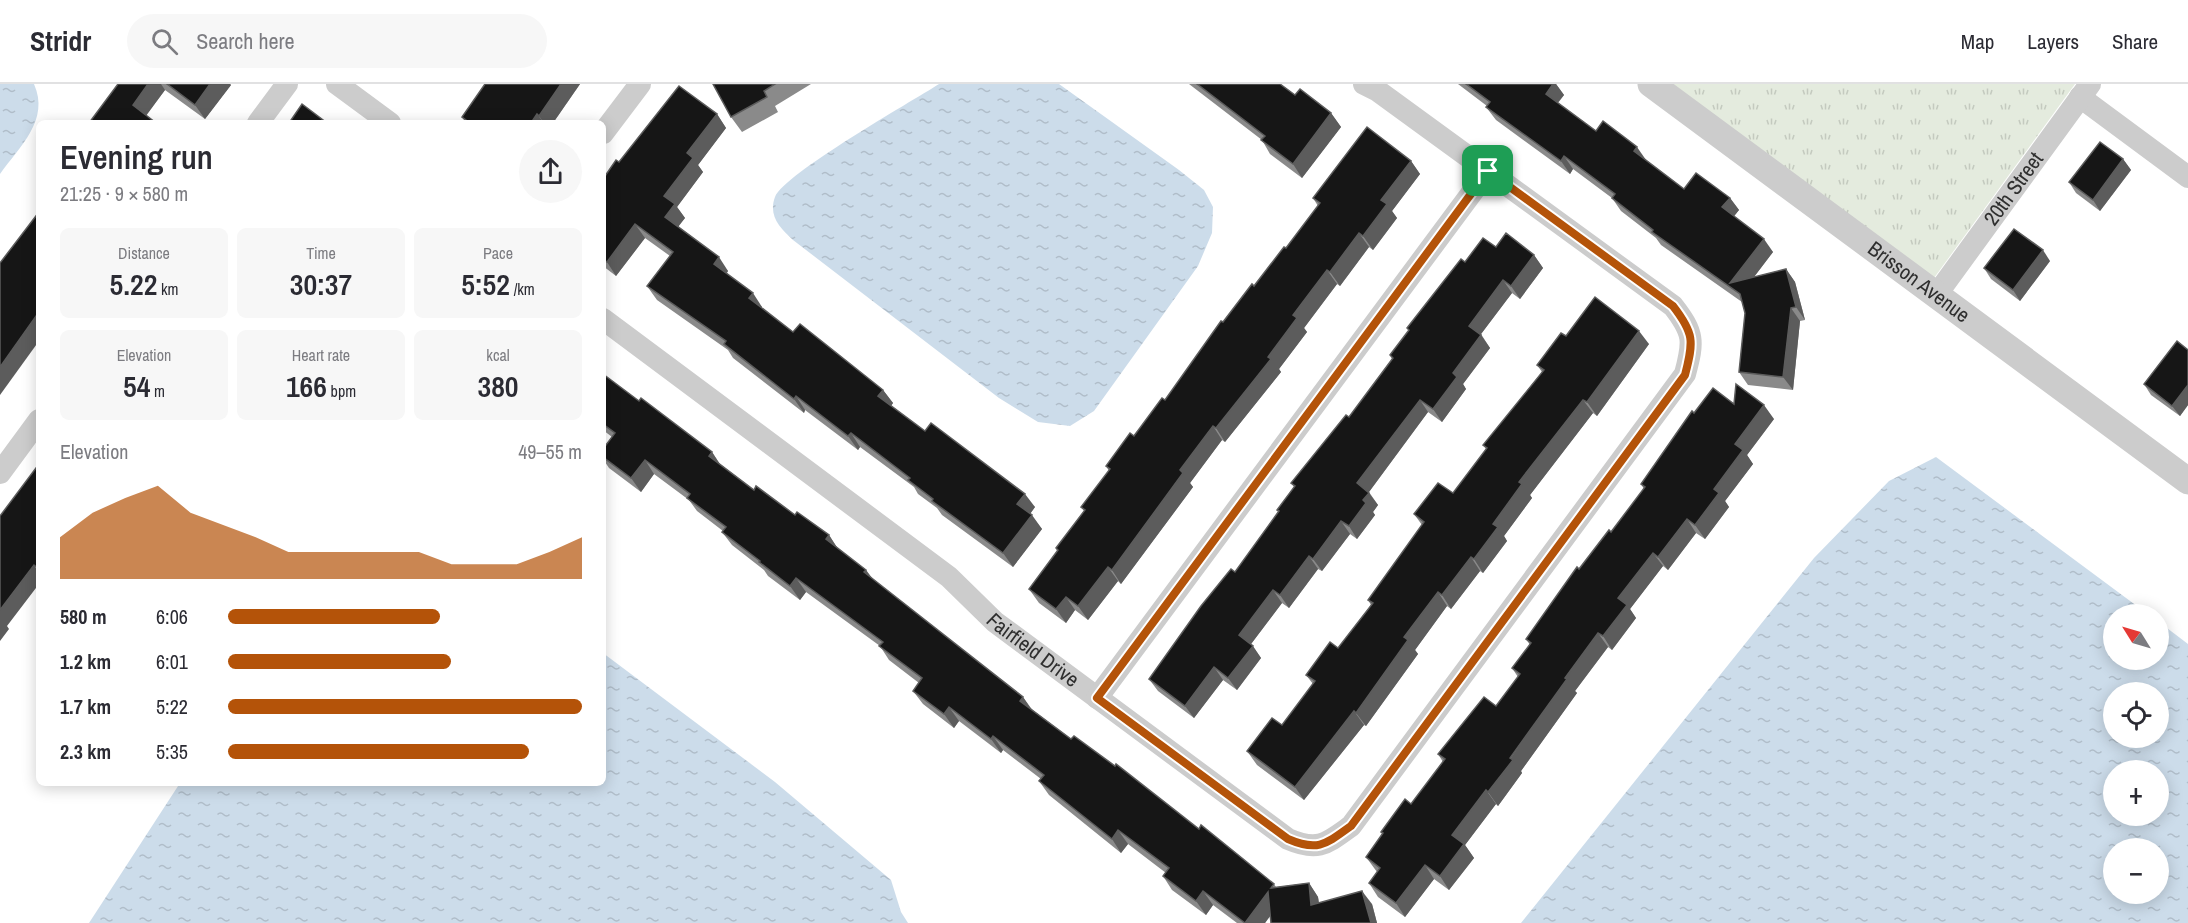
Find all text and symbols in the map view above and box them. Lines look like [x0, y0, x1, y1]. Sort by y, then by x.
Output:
search box [127, 14, 547, 68]
text: Stridr [30, 22, 91, 60]
icon: search [148, 25, 181, 58]
text: Search here [196, 26, 295, 56]
text: Map [1961, 27, 1994, 56]
text: Layers [2027, 27, 2079, 56]
text: Share [2112, 27, 2158, 56]
text: Evening run [60, 135, 213, 179]
button: share [519, 140, 582, 203]
pin [1462, 145, 1513, 196]
street label: 20th Street [1977, 146, 2050, 231]
icon: arrive [1471, 154, 1504, 187]
text: 21:25 · 9 × 580 m [60, 180, 188, 207]
street label: Brisson Avenue [1862, 234, 1976, 329]
text: Distance [118, 242, 170, 264]
text: Time [306, 242, 336, 264]
text: Pace [483, 242, 513, 264]
text: 5.22 [109, 264, 157, 304]
text: 30:37 [290, 264, 352, 304]
text: 5:52 [461, 264, 510, 304]
text: km [157, 278, 179, 300]
text: /km [510, 278, 535, 300]
text: Elevation [117, 344, 171, 366]
text: Heart rate [292, 344, 350, 366]
text: kcal [486, 344, 510, 366]
text: 54 [123, 366, 150, 406]
text: 166 [286, 366, 327, 406]
text: 380 [477, 366, 519, 406]
text: m [150, 380, 165, 402]
text: bpm [327, 380, 356, 402]
text: Elevation [60, 438, 128, 465]
text: 49–55 m [518, 438, 582, 465]
text: 580 m [60, 603, 107, 630]
text: 6:06 [156, 603, 188, 630]
north arrow [2103, 604, 2169, 670]
map controls [2103, 604, 2169, 904]
street label: Fairfield Drive [980, 606, 1085, 693]
text: 1.2 km [60, 648, 111, 675]
text: 6:01 [156, 648, 188, 675]
button: locate [2103, 682, 2169, 748]
text: 1.7 km [60, 693, 111, 720]
text: 5:22 [156, 693, 188, 720]
text: 2.3 km [60, 738, 111, 765]
text: 5:35 [156, 738, 188, 765]
button: + [2103, 760, 2169, 826]
button: − [2103, 838, 2169, 904]

